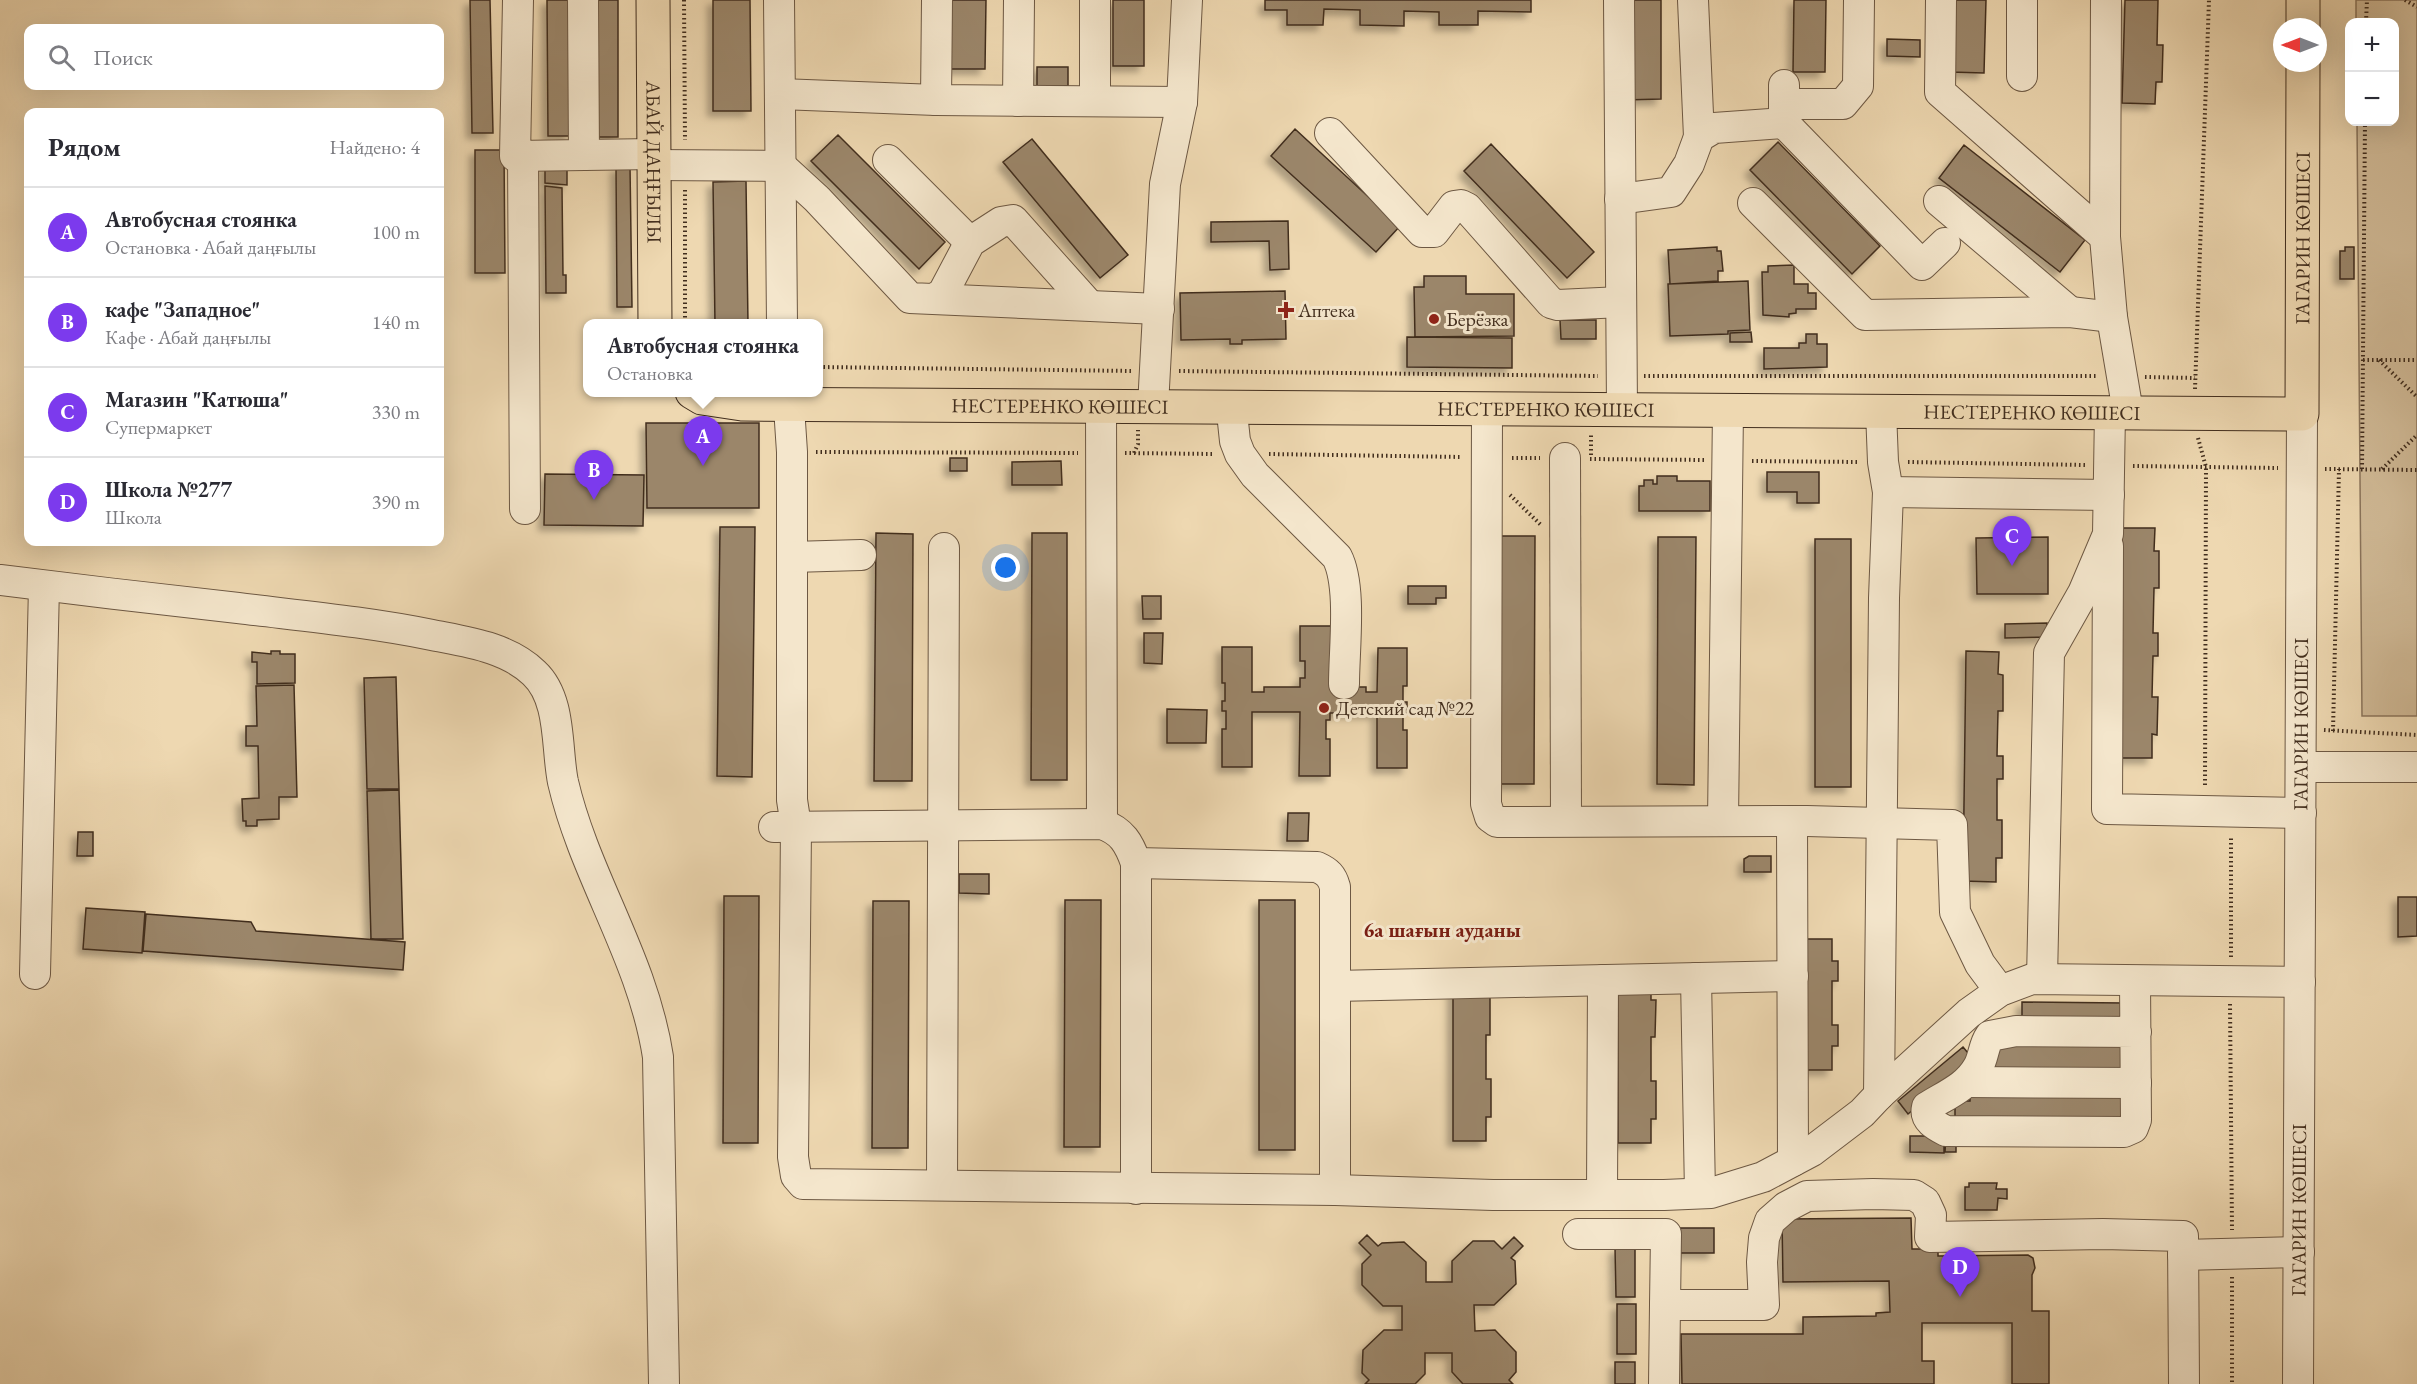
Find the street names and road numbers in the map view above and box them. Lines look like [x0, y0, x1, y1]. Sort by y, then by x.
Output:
street label: АБАЙ ДАҢҒЫЛЫ [640, 80, 668, 244]
street label: ГАГАРИН КӨШЕСІ [2289, 151, 2316, 325]
street label: НЕСТЕРЕНКО КӨШЕСІ [951, 392, 1169, 420]
street label: НЕСТЕРЕНКО КӨШЕСІ [1437, 395, 1655, 423]
street label: НЕСТЕРЕНКО КӨШЕСІ [1923, 399, 2141, 426]
street label: ГАГАРИН КӨШЕСІ [2287, 637, 2314, 810]
street label: ГАГАРИН КӨШЕСІ [2285, 1123, 2312, 1296]

